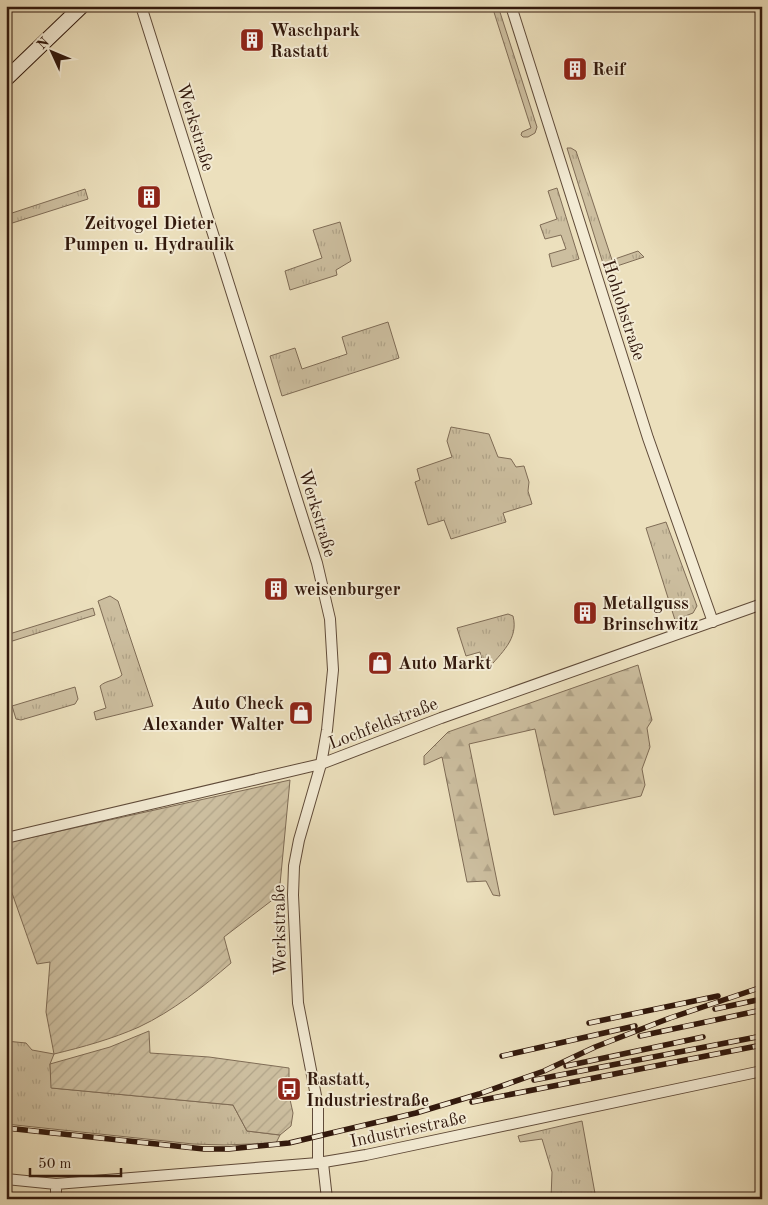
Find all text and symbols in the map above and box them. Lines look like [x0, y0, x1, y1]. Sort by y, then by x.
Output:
place label: Waschpark Rastatt [270, 22, 360, 61]
building icon: Waschpark Rastatt [239, 27, 265, 53]
north arrow [28, 28, 78, 78]
text: N [35, 35, 52, 52]
building icon: Reif [562, 56, 588, 82]
place label: Reif [592, 61, 627, 79]
street label: Werkstraße [173, 81, 217, 173]
building icon: Zeitvogel Dieter Pumpen u. Hydraulik [136, 184, 162, 210]
place label: Zeitvogel Dieter Pumpen u. Hydraulik [63, 215, 235, 254]
street label: Hohlohstraße [598, 258, 648, 363]
street label: Werkstraße [295, 467, 339, 559]
building icon: weisenburger [263, 576, 289, 602]
place label: weisenburger [294, 581, 401, 599]
place label: Metallguss Brinschwitz [602, 595, 698, 634]
building icon: Metallguss Brinschwitz [572, 600, 598, 626]
shop icon: Auto Markt [367, 650, 393, 676]
place label: Auto Markt [398, 655, 492, 673]
place label: Auto Check Alexander Walter [142, 695, 284, 734]
street label: Lochfeldstraße [326, 695, 440, 753]
shop icon: Auto Check Alexander Walter [288, 700, 314, 726]
street label: Werkstraße [270, 885, 290, 975]
place label: Rastatt, Industriestraße [306, 1071, 429, 1110]
bus stop icon: Rastatt, Industriestraße [276, 1076, 302, 1102]
street label: Industriestraße [348, 1109, 468, 1151]
scale bar [30, 1145, 121, 1177]
text: 50 m [38, 1157, 72, 1172]

